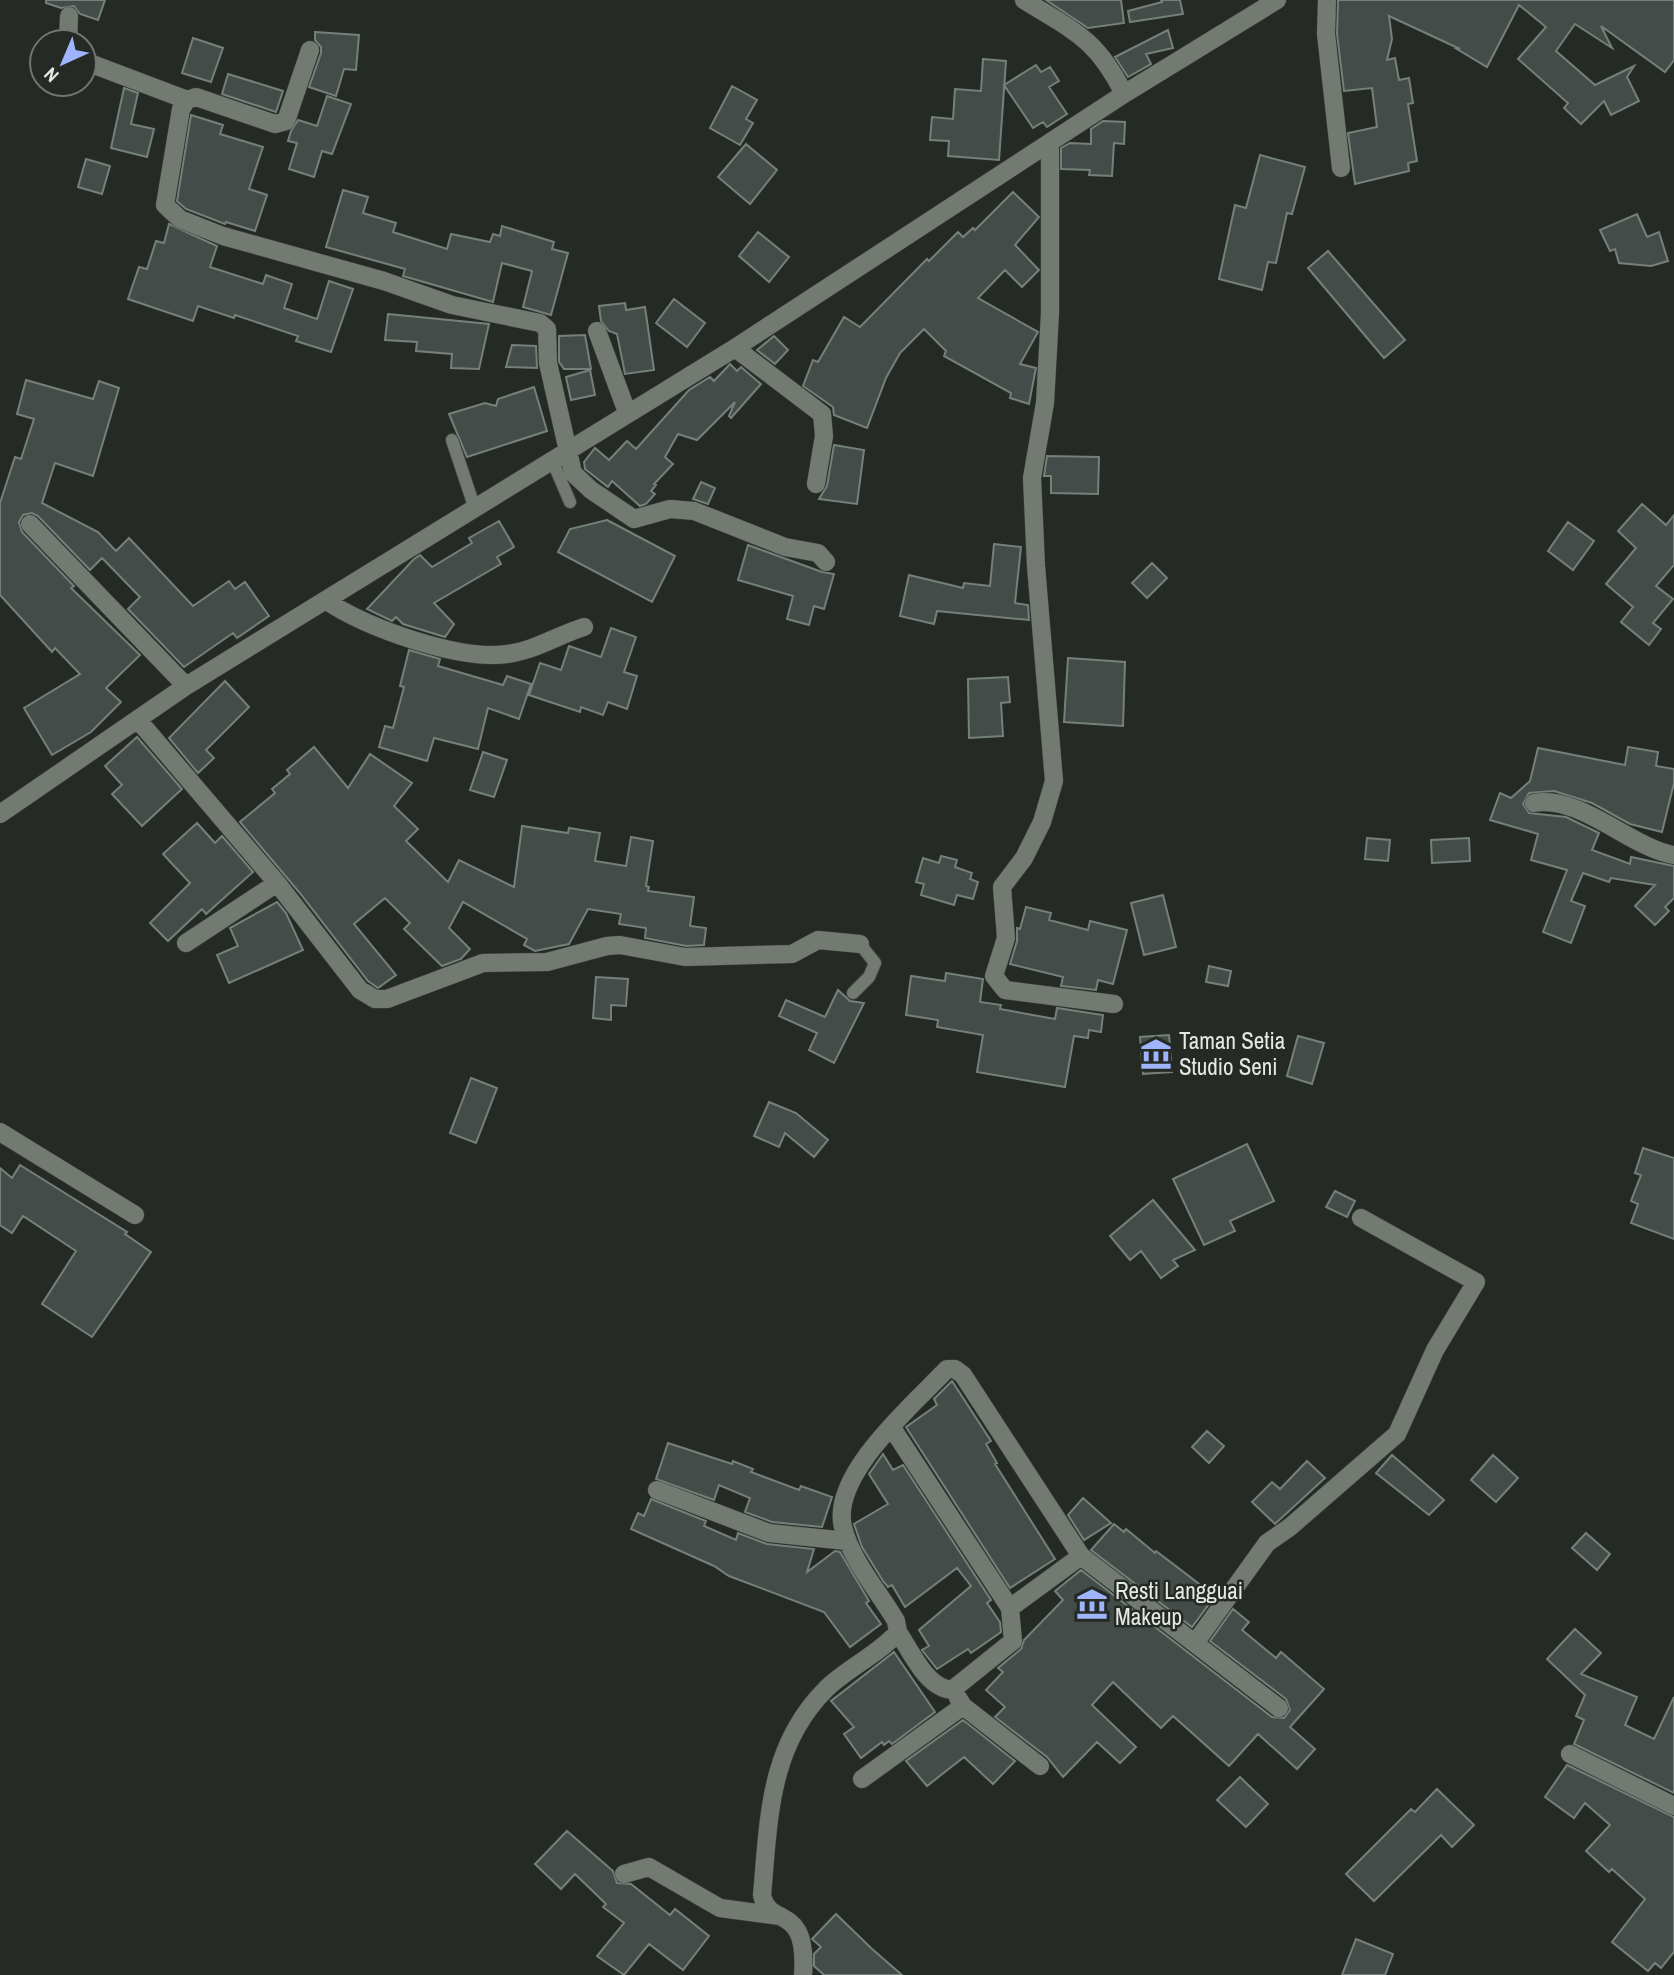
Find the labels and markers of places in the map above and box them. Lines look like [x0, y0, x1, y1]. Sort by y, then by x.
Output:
place label: Taman Setia Studio Seni [1179, 1025, 1286, 1082]
museum icon: Taman Setia Studio Seni [1139, 1037, 1173, 1071]
place label: Resti Langguai Makeup [1115, 1575, 1243, 1632]
museum icon: Resti Langguai Makeup [1075, 1587, 1109, 1621]

